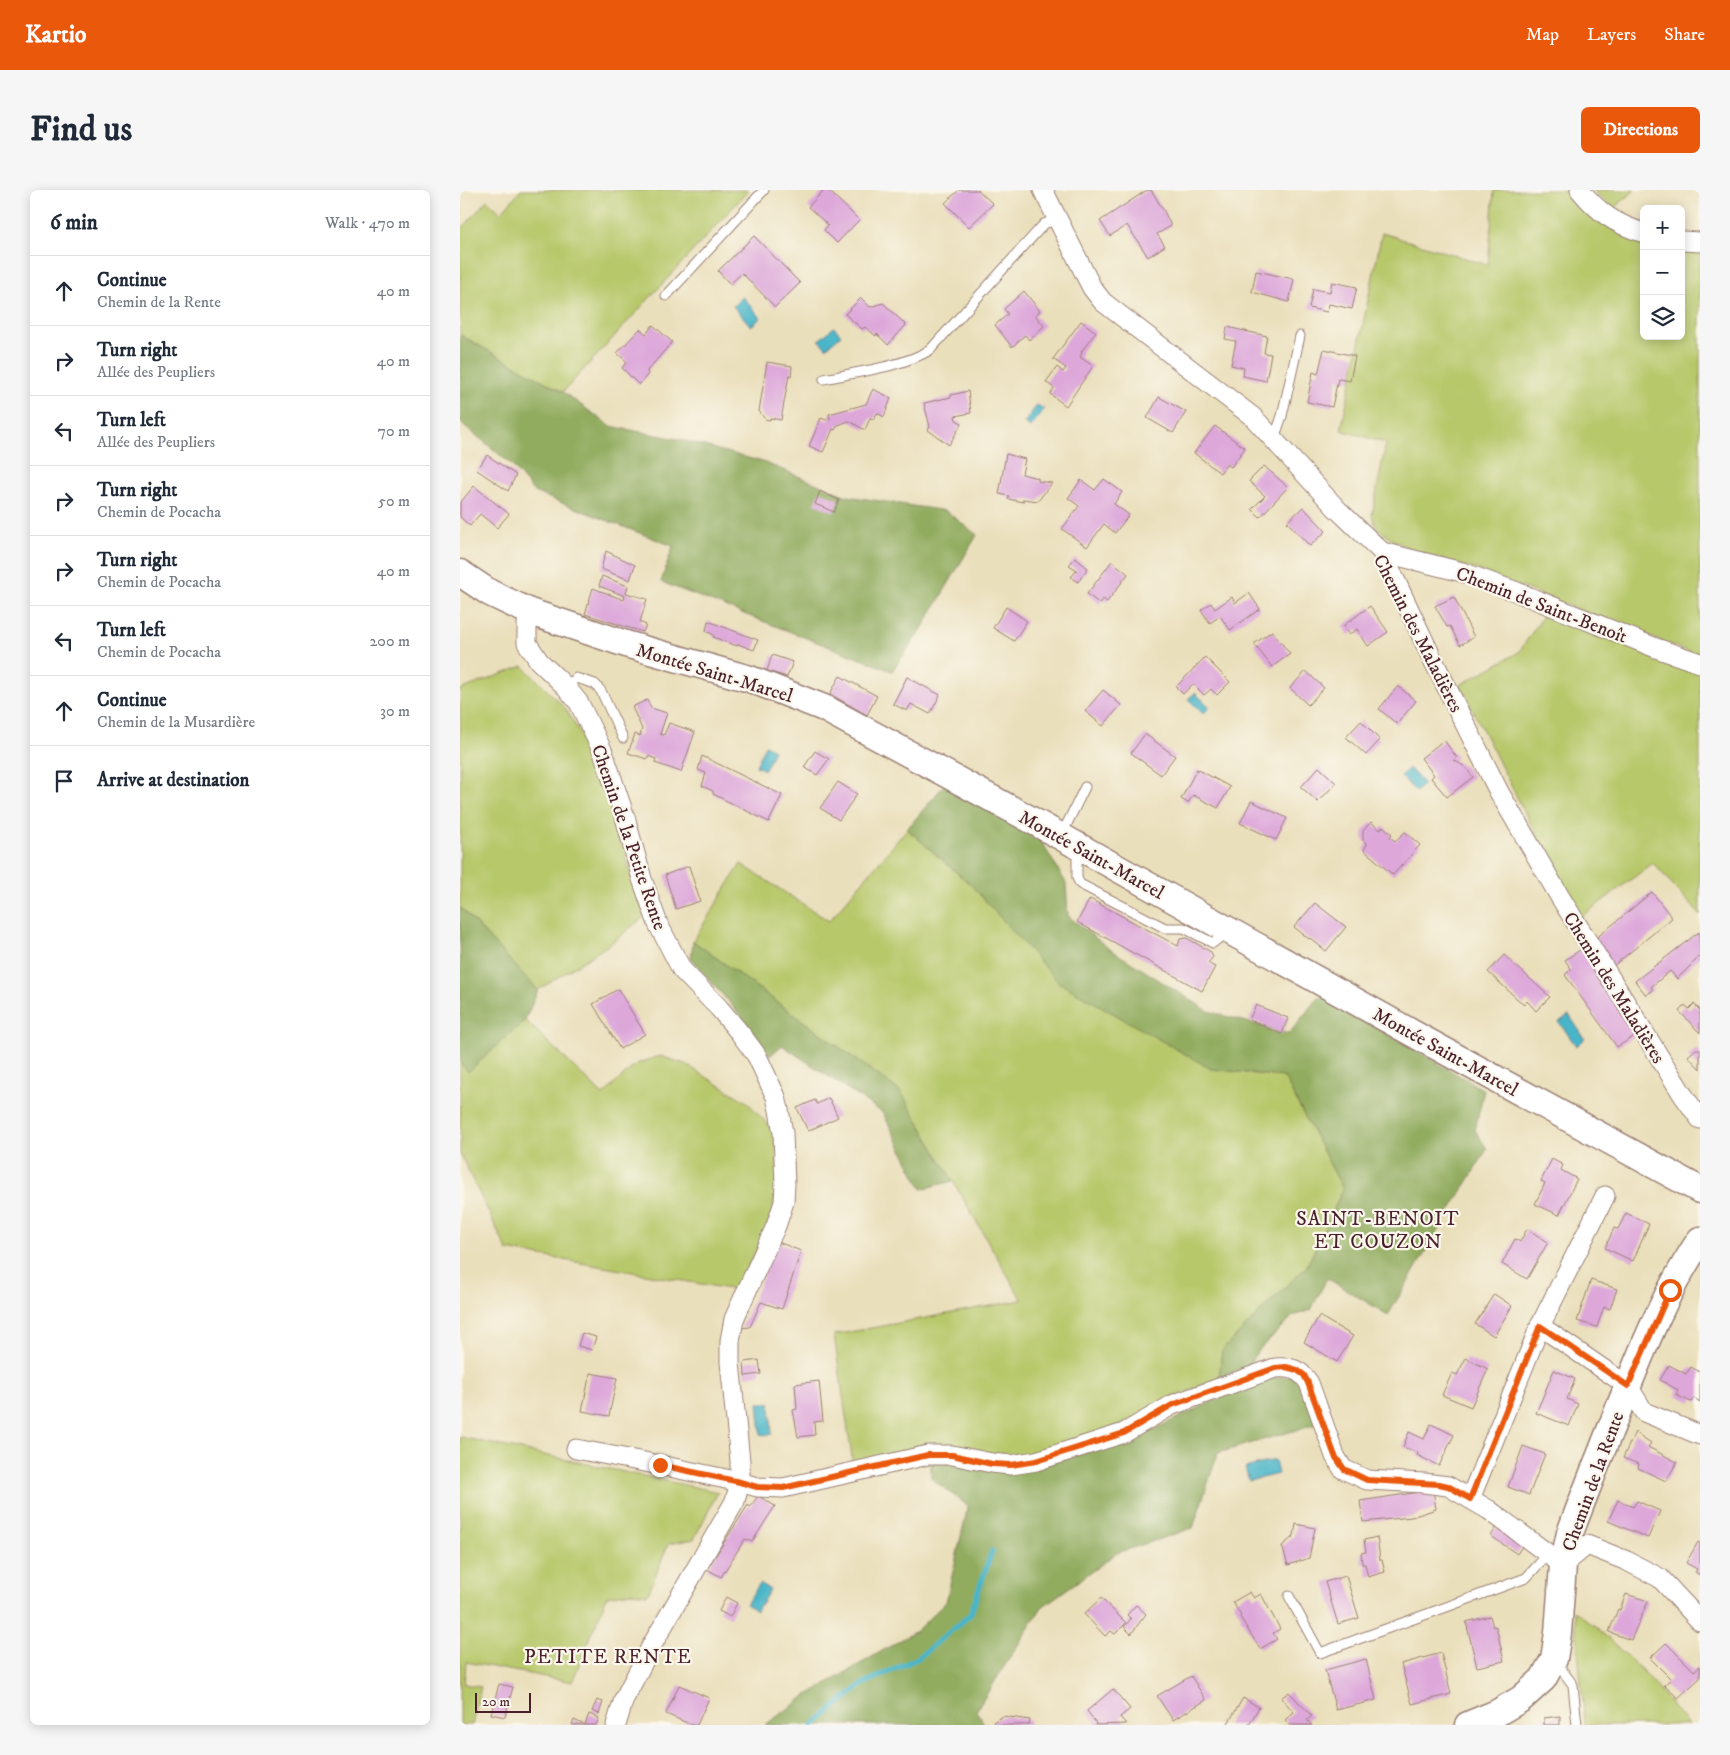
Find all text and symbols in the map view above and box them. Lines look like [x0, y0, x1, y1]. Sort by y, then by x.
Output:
text: Kartio [25, 20, 87, 50]
text: Map [1526, 24, 1559, 46]
text: Layers [1587, 24, 1636, 46]
text: Share [1664, 24, 1705, 46]
button: Directions [1581, 107, 1700, 153]
text: Find us [30, 108, 132, 152]
map controls [1640, 205, 1685, 340]
button: + [1640, 205, 1685, 250]
text: 6 min [50, 210, 98, 236]
text: Walk · 470 m [325, 213, 410, 233]
button: − [1640, 250, 1685, 295]
text: Continue [97, 269, 167, 292]
icon: ahead [50, 277, 78, 305]
text: 40 m [377, 281, 410, 301]
text: Chemin de la Rente [97, 292, 221, 312]
button: layers [1640, 295, 1685, 340]
text: Turn right [97, 339, 177, 362]
icon: right [50, 347, 78, 375]
text: 40 m [377, 351, 410, 371]
text: Allée des Peupliers [97, 362, 215, 382]
text: Turn left [97, 409, 166, 432]
icon: left [50, 417, 78, 445]
text: 70 m [378, 421, 410, 441]
text: Allée des Peupliers [97, 432, 215, 452]
text: Turn right [97, 479, 177, 502]
icon: right [50, 487, 78, 515]
text: 50 m [378, 491, 410, 511]
text: Chemin de Pocacha [97, 502, 221, 522]
text: Turn right [97, 549, 177, 572]
street label: Chemin des Maladières [1368, 551, 1467, 716]
icon: right [50, 557, 78, 585]
text: 40 m [377, 561, 410, 581]
street label: Chemin de Saint-Benoît [1453, 562, 1630, 649]
text: Chemin de Pocacha [97, 572, 221, 592]
text: Turn left [97, 619, 166, 642]
icon: left [50, 627, 78, 655]
text: 200 m [369, 631, 410, 651]
street label: Montée Saint-Marcel [633, 639, 796, 708]
text: Chemin de Pocacha [97, 642, 221, 662]
text: Continue [97, 689, 167, 712]
icon: ahead [50, 697, 78, 725]
text: 30 m [380, 701, 410, 721]
text: Chemin de la Musardière [97, 712, 255, 732]
street label: Chemin de la Petite Rente [586, 742, 671, 933]
icon: arrive [50, 767, 78, 795]
text: Arrive at destination [97, 769, 249, 792]
street label: Montée Saint-Marcel [1014, 806, 1168, 905]
street label: Chemin des Maladières [1558, 908, 1670, 1068]
street label: Montée Saint-Marcel [1368, 1003, 1522, 1102]
district label: SAINT-BENOIT ET COUZON [1296, 1207, 1460, 1255]
route start [1659, 1279, 1682, 1302]
street label: Chemin de la Rente [1557, 1408, 1629, 1555]
route end [649, 1454, 672, 1477]
district label: PETITE RENTE [524, 1645, 692, 1670]
scale bar [475, 1690, 531, 1713]
text: 20 m [482, 1693, 510, 1711]

